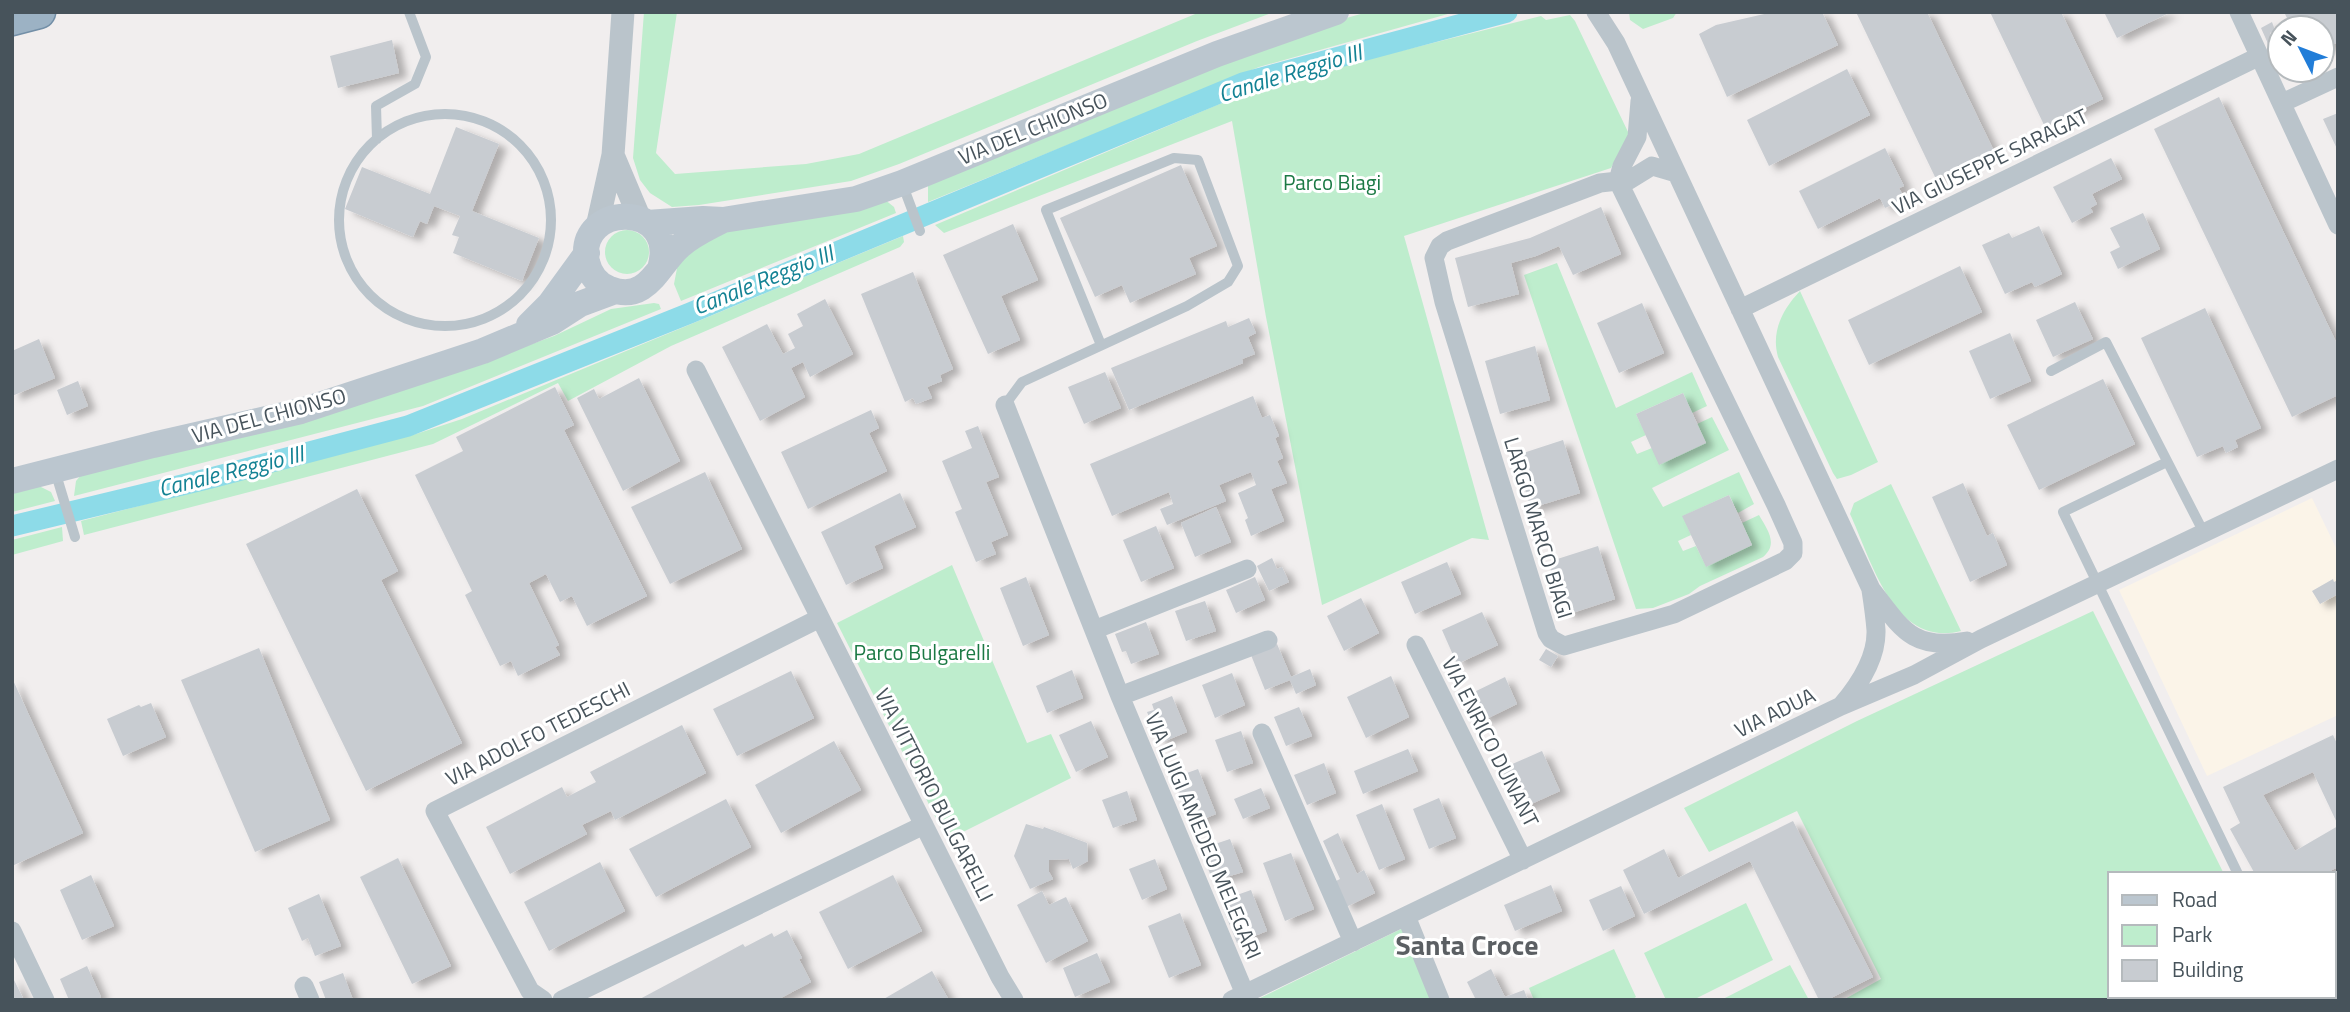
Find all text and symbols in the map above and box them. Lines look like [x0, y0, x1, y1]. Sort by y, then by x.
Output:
north arrow [2266, 14, 2336, 84]
text: N [2273, 23, 2303, 52]
water label: Canale Reggio III [1214, 33, 1369, 111]
street label: VIA DEL CHIONSO [953, 84, 1112, 173]
street label: VIA GIUSEPPE SARAGAT [1886, 100, 2093, 223]
park label: Parco Biagi [1283, 166, 1381, 198]
water label: Canale Reggio III [687, 234, 841, 324]
street label: VIA DEL CHIONSO [188, 379, 349, 451]
street label: LARGO MARCO BIAGI [1496, 433, 1582, 622]
water label: Canale Reggio III [155, 435, 310, 505]
park label: Parco Bulgarelli [854, 636, 990, 668]
street label: VIA ENRICO DUNANT [1434, 651, 1548, 832]
street label: VIA ADOLFO TEDESCHI [440, 673, 636, 794]
street label: VIA ADUA [1729, 679, 1821, 745]
street label: VIA VITTORIO BULGARELLI [867, 682, 1003, 907]
street label: VIA LUIGI AMEDEO MELEGARI [1137, 707, 1270, 964]
legend [2108, 872, 2336, 998]
text: Road [2172, 883, 2217, 915]
text: Park [2172, 918, 2212, 950]
district label: Santa Croce [1396, 923, 1538, 966]
text: Building [2172, 953, 2244, 985]

